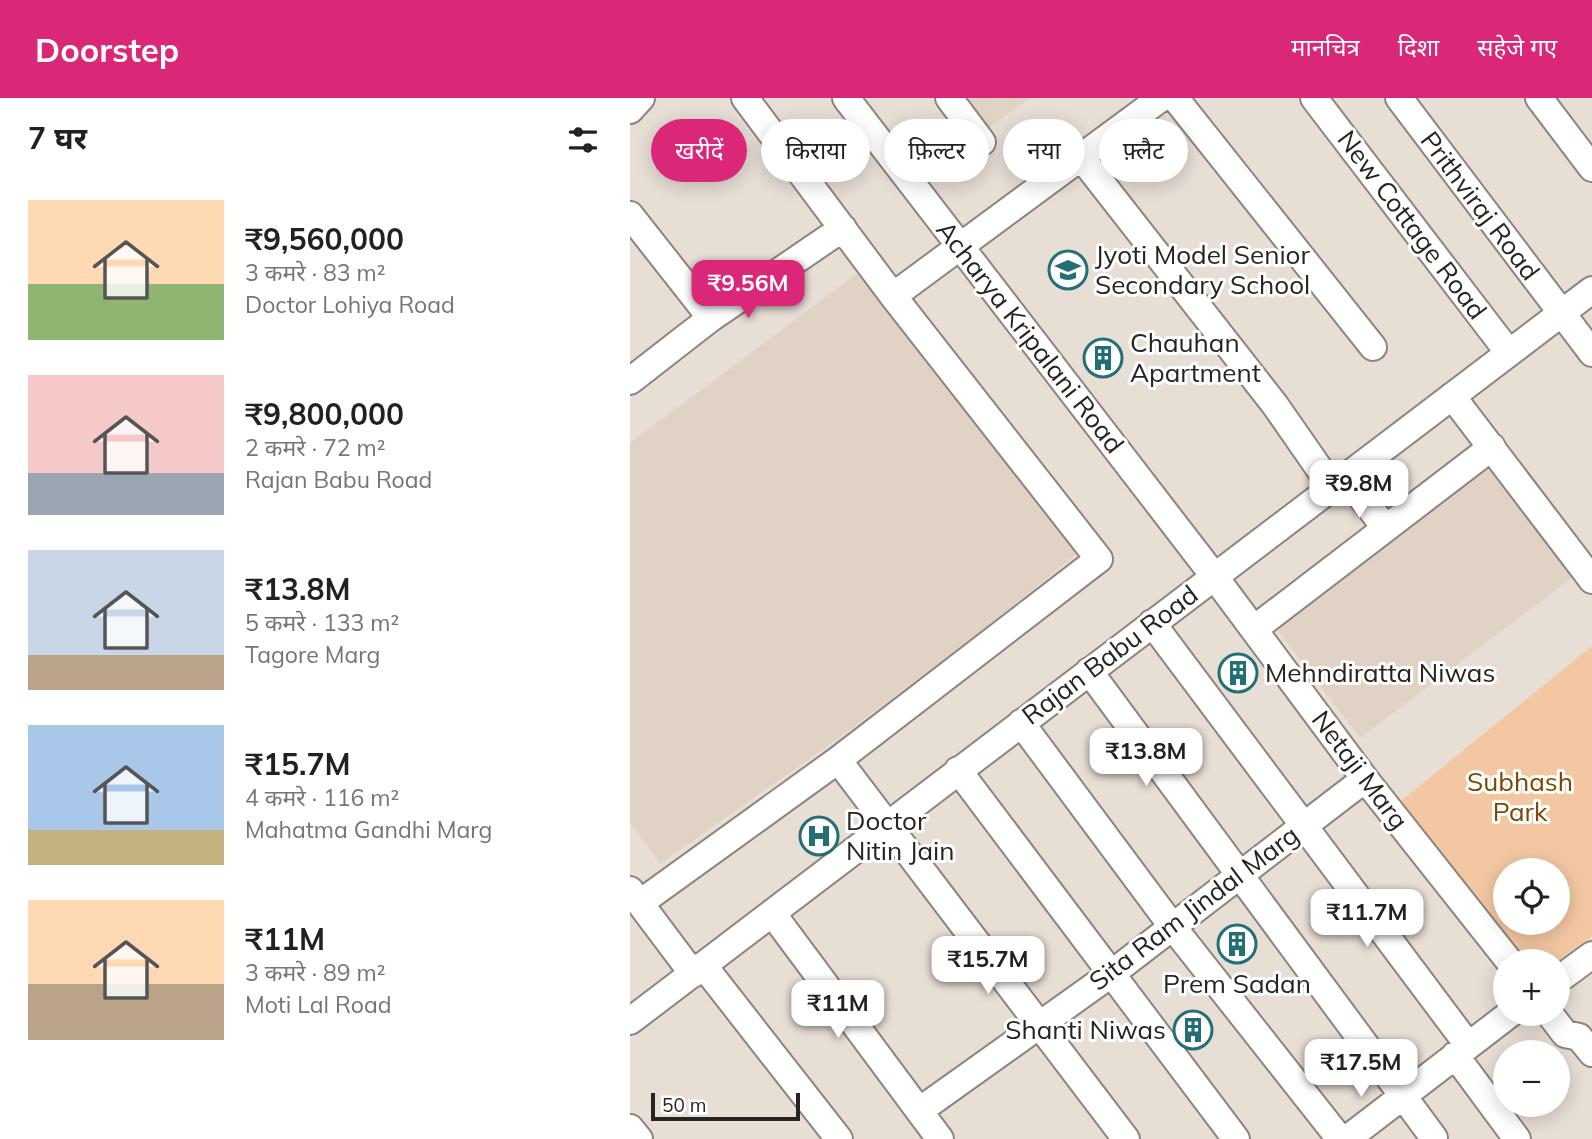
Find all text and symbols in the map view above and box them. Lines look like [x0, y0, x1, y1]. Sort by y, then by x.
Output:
text: Doorstep [35, 29, 179, 70]
text: मानचित्र [1291, 32, 1360, 62]
text: दिशा [1398, 32, 1439, 62]
text: सहेजे गए [1477, 32, 1557, 62]
text: 7 घर [28, 119, 87, 157]
chip: खरीदें [651, 119, 747, 182]
chip: किराया [761, 119, 870, 182]
chip: फ़िल्टर [884, 119, 989, 182]
chip: नया [1003, 119, 1085, 182]
chip: फ़्लैट [1099, 119, 1188, 182]
icon: filters [564, 121, 602, 159]
street label: New Cottage Road [1331, 124, 1494, 326]
street label: Prithviraj Road [1414, 125, 1547, 287]
street label: Acharya Kripalani Road [929, 214, 1131, 459]
text: ₹9,560,000 [245, 220, 404, 258]
icon: home [84, 228, 168, 312]
place label: Jyoti Model Senior Secondary School [1095, 238, 1310, 301]
school or university icon: Jyoti Model Senior Secondary School [1047, 249, 1089, 291]
text: 3 कमरे · 83 m² [245, 258, 385, 287]
pin: ₹9.56M [691, 260, 805, 320]
text: ₹9.56M [708, 268, 788, 297]
text: Doctor Lohiya Road [245, 290, 455, 319]
place label: Chauhan Apartment [1130, 326, 1261, 389]
building icon: Chauhan Apartment [1082, 337, 1124, 379]
text: ₹9,800,000 [245, 395, 404, 433]
icon: home [84, 403, 168, 487]
text: 2 कमरे · 72 m² [245, 433, 385, 462]
pin: ₹9.8M [1310, 460, 1408, 520]
text: Rajan Babu Road [245, 465, 432, 494]
text: ₹9.8M [1325, 468, 1393, 497]
text: ₹13.8M [245, 570, 351, 608]
icon: home [84, 578, 168, 662]
street label: Rajan Babu Road [1015, 578, 1204, 732]
text: 5 कमरे · 133 m² [245, 608, 399, 637]
text: Tagore Marg [245, 640, 380, 669]
building icon: Mehndiratta Niwas [1217, 652, 1259, 694]
place label: Mehndiratta Niwas [1265, 656, 1495, 689]
street label: Netaji Marg [1305, 704, 1416, 836]
pin: ₹13.8M [1089, 728, 1203, 788]
text: ₹13.8M [1106, 736, 1186, 765]
text: ₹15.7M [245, 745, 351, 783]
icon: home [84, 753, 168, 837]
park label: Subhash Park [1467, 765, 1573, 828]
text: 4 कमरे · 116 m² [245, 783, 399, 812]
place label: Doctor Nitin Jain [846, 804, 955, 867]
text: Mahatma Gandhi Marg [245, 815, 492, 844]
hospital icon: Doctor Nitin Jain [798, 815, 840, 857]
street label: Sita Ram Jindal Marg [1082, 818, 1305, 997]
map controls [1493, 858, 1570, 1117]
button: locate [1493, 858, 1570, 935]
pin: ₹11.7M [1310, 890, 1424, 949]
text: ₹11.7M [1327, 897, 1407, 926]
text: ₹11M [245, 920, 325, 958]
building icon: Prem Sadan [1216, 923, 1258, 965]
icon: home [84, 928, 168, 1012]
pin: ₹15.7M [931, 936, 1045, 996]
text: ₹15.7M [948, 944, 1028, 973]
button: + [1493, 949, 1570, 1026]
text: 3 कमरे · 89 m² [245, 958, 385, 987]
place label: Prem Sadan [1163, 967, 1311, 1000]
pin: ₹11M [797, 981, 879, 1040]
text: ₹11M [807, 988, 869, 1017]
text: Moti Lal Road [245, 990, 391, 1019]
building icon: Shanti Niwas [1172, 1009, 1214, 1051]
place label: Shanti Niwas [1005, 1013, 1166, 1046]
pin: ₹17.5M [1304, 1040, 1418, 1099]
button: − [1493, 1040, 1570, 1117]
text: ₹17.5M [1321, 1047, 1401, 1076]
scale bar [651, 1090, 800, 1122]
text: 50 m [662, 1093, 706, 1117]

